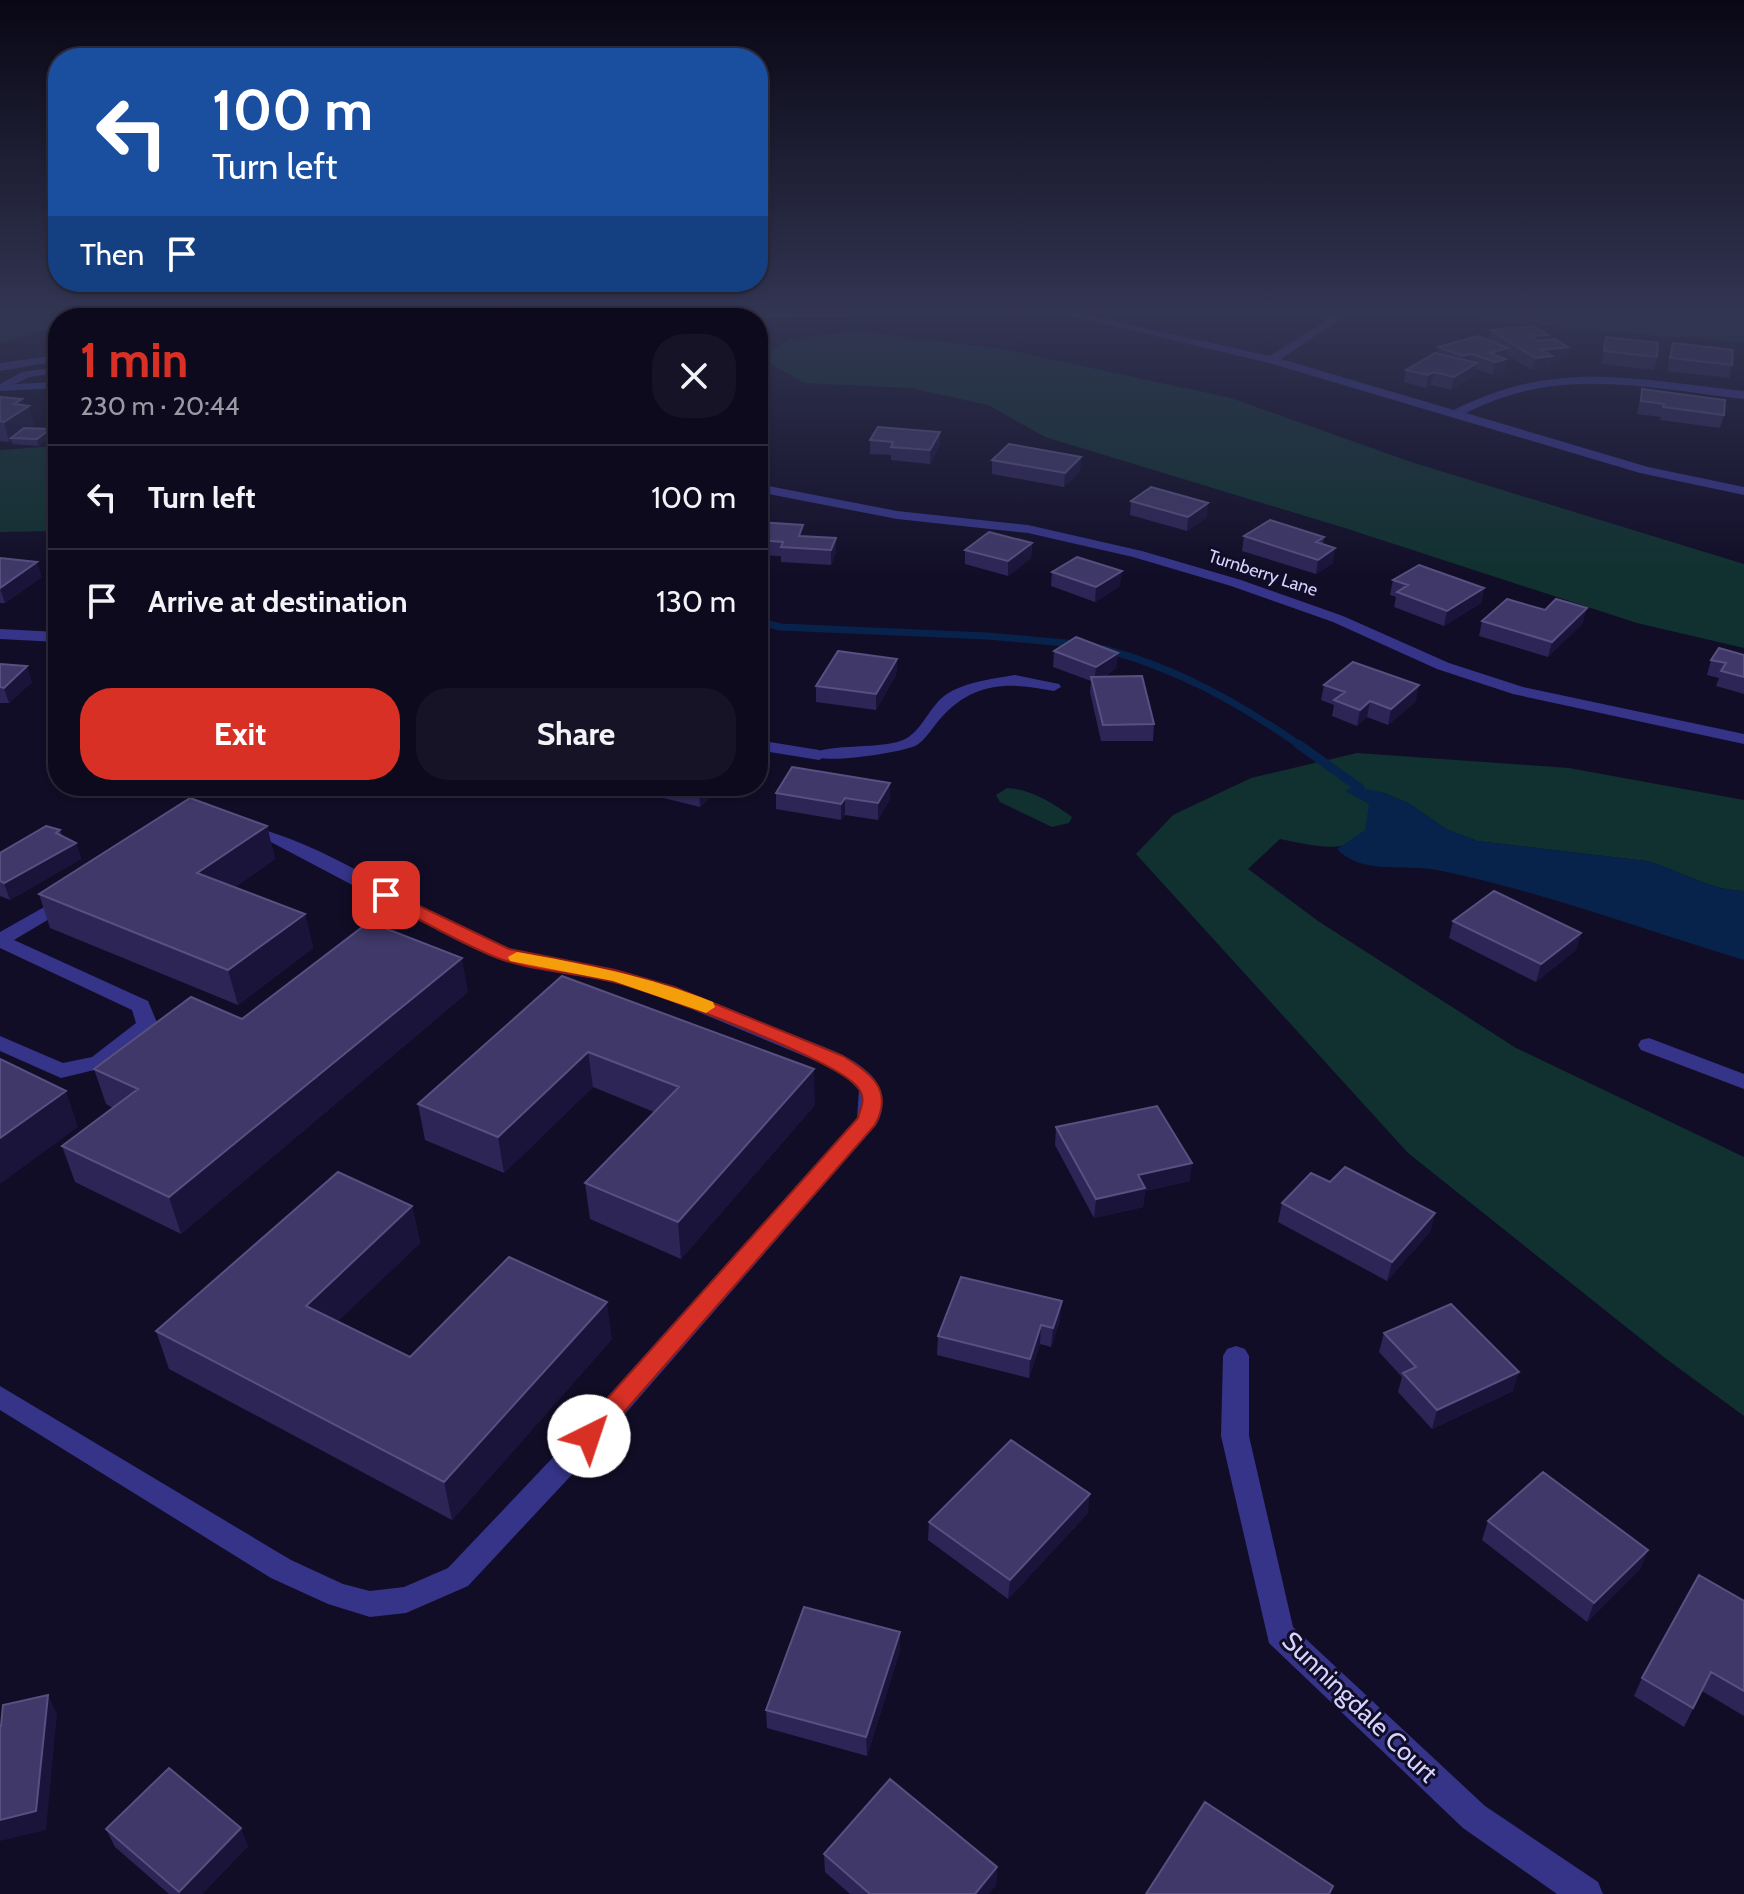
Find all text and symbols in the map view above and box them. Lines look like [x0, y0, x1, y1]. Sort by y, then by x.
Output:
text: 100 m [212, 76, 373, 144]
icon: left [80, 80, 184, 184]
text: Turn left [212, 144, 337, 188]
icon: arrive [160, 232, 204, 276]
text: Then [80, 236, 144, 273]
text: 1 min [80, 331, 188, 389]
button: close [652, 334, 736, 418]
text: 230 m · 20:44 [80, 390, 240, 422]
icon: left [80, 475, 124, 519]
text: Turn left [148, 479, 256, 516]
text: 100 m [651, 479, 736, 516]
street label: Turnberry Lane [1205, 545, 1321, 601]
icon: arrive [80, 579, 124, 623]
text: Arrive at destination [148, 583, 408, 620]
text: 130 m [656, 583, 736, 620]
button: Exit [80, 688, 400, 780]
button: Share [416, 688, 736, 780]
pin [352, 861, 420, 929]
icon: arrive [364, 873, 408, 917]
position arrow [547, 1394, 631, 1478]
street label: Sunningdale Court [1276, 1625, 1444, 1789]

